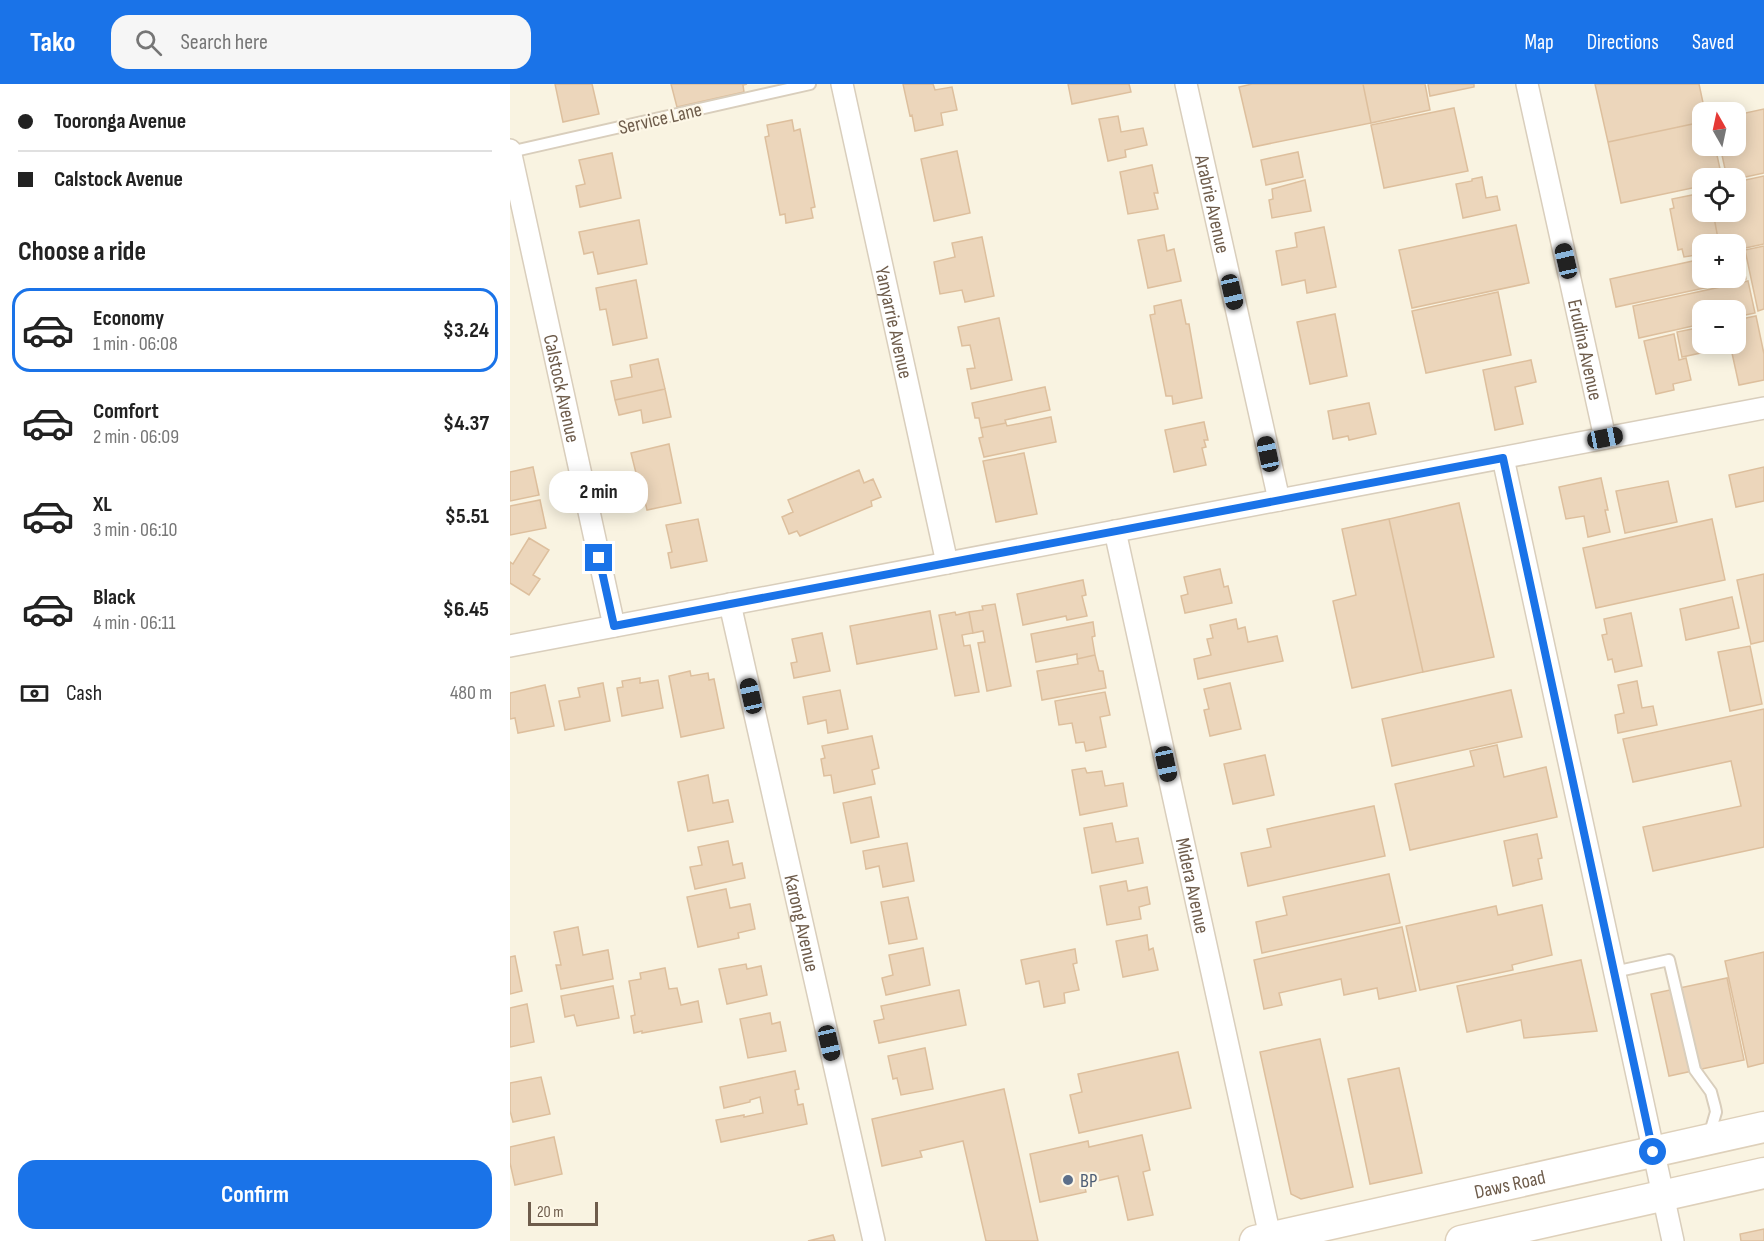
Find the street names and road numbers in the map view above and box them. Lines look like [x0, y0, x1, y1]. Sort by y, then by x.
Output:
street label: Service Lane [616, 98, 704, 140]
street label: Arabrie Avenue [1189, 152, 1234, 256]
street label: Yanyarrie Avenue [869, 264, 917, 381]
street label: Erudina Avenue [1562, 297, 1607, 403]
street label: Calstock Avenue [538, 332, 585, 445]
street label: Midera Avenue [1170, 836, 1214, 936]
street label: Karong Avenue [778, 872, 824, 974]
street label: Daws Road [1472, 1165, 1548, 1205]

